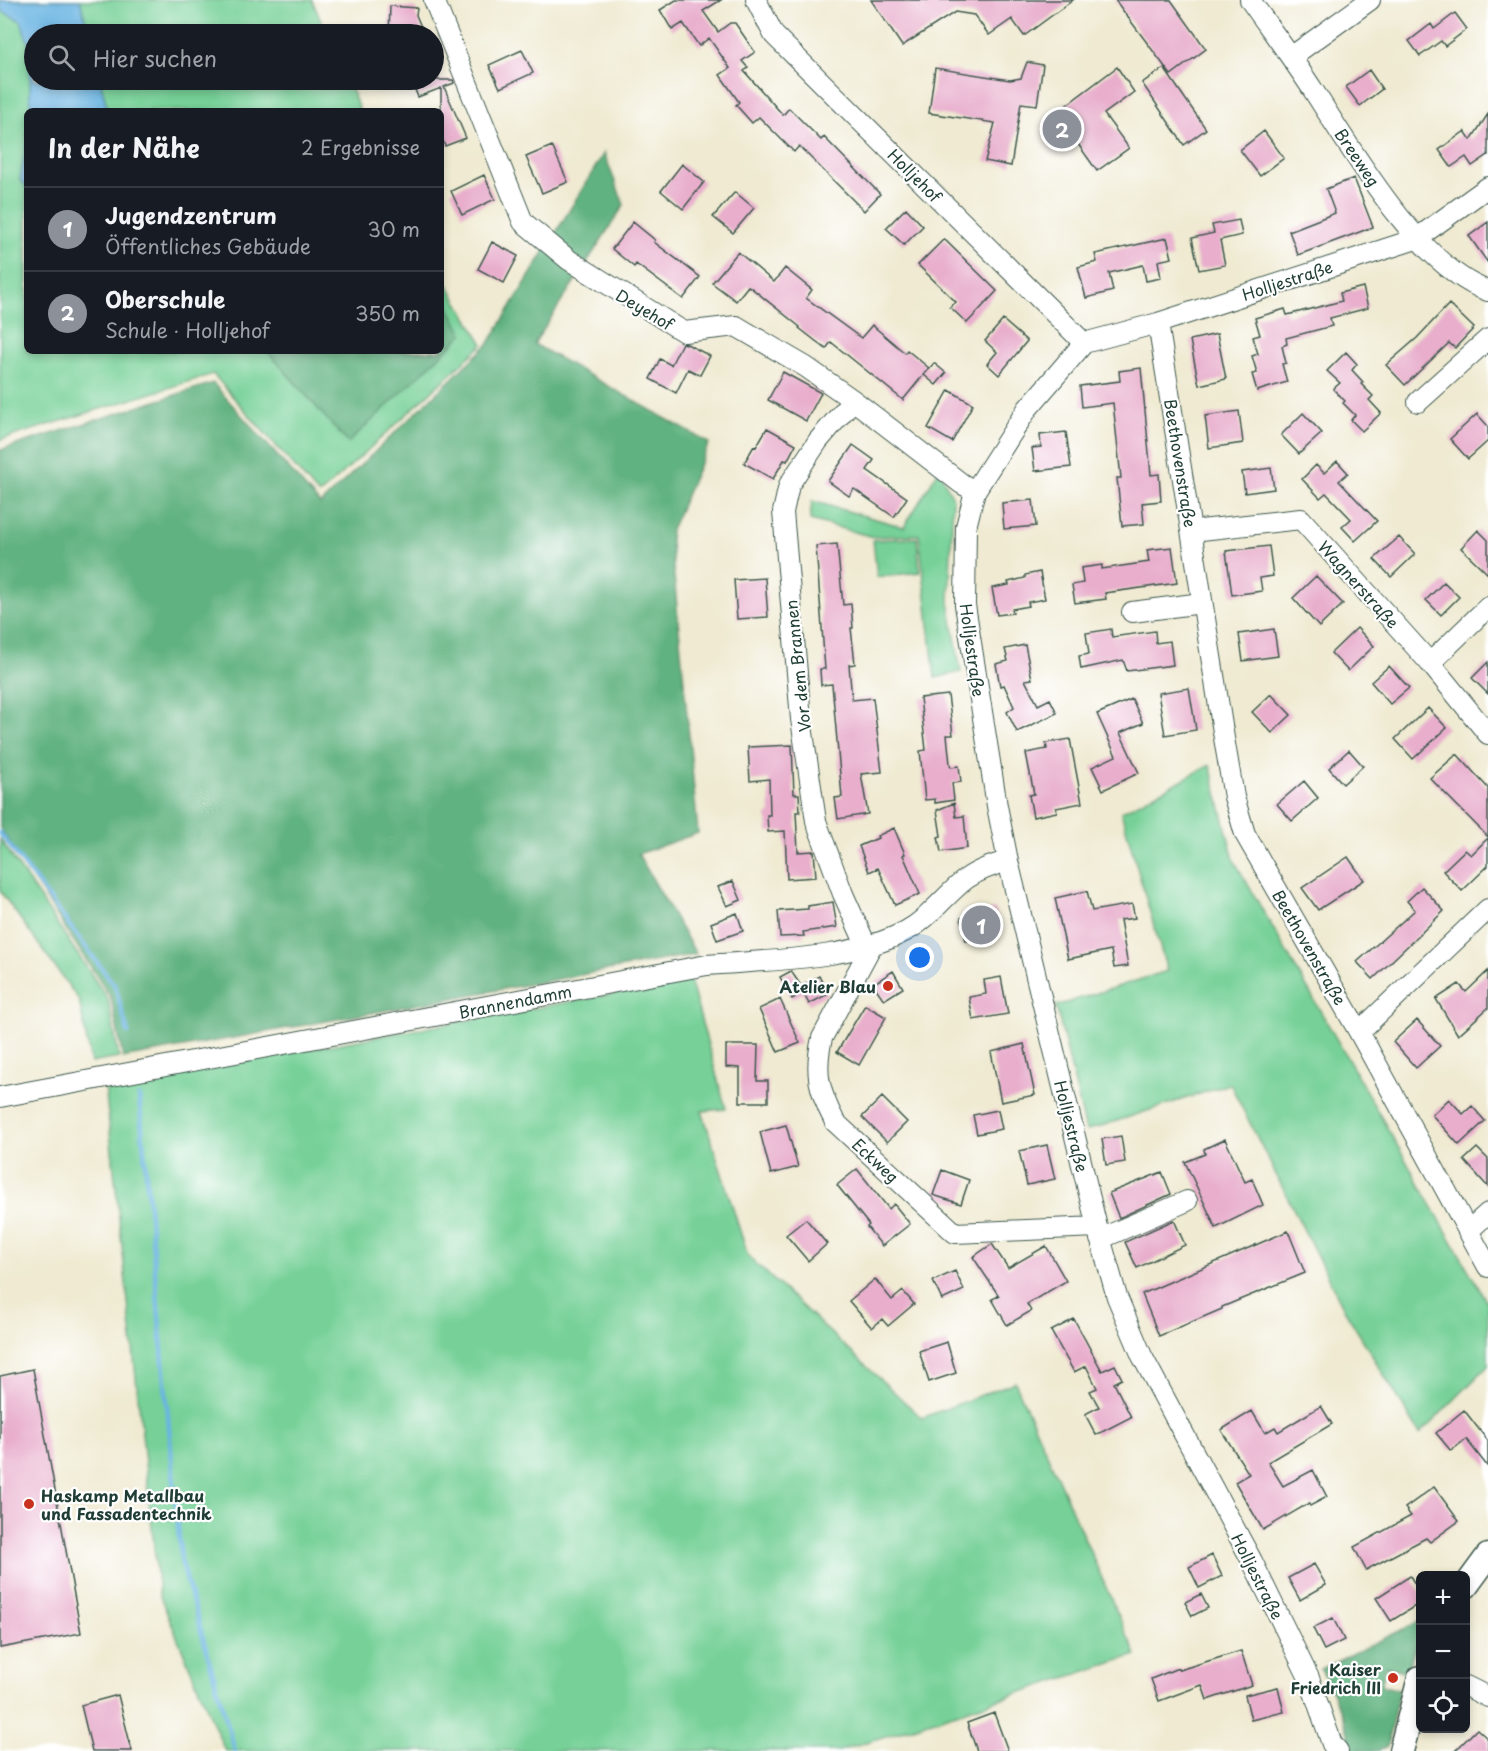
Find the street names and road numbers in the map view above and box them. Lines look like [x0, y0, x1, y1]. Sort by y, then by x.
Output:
street label: Breeweg [1330, 123, 1386, 191]
street label: Holljehof [883, 143, 949, 209]
street label: Holljestraße [1239, 254, 1335, 306]
street label: Deyehof [612, 282, 680, 337]
street label: Beethovenstraße [1159, 397, 1203, 529]
street label: Wagnerstraße [1313, 535, 1405, 633]
street label: Vor dem Brannen [778, 599, 816, 733]
street label: Holljestraße [955, 602, 991, 698]
street label: Beethovenstraße [1267, 885, 1353, 1009]
street label: Brannendamm [456, 978, 574, 1024]
street label: Holljestraße [1049, 1078, 1095, 1174]
street label: Eckweg [847, 1132, 905, 1188]
street label: Holljestraße [1226, 1529, 1290, 1623]

